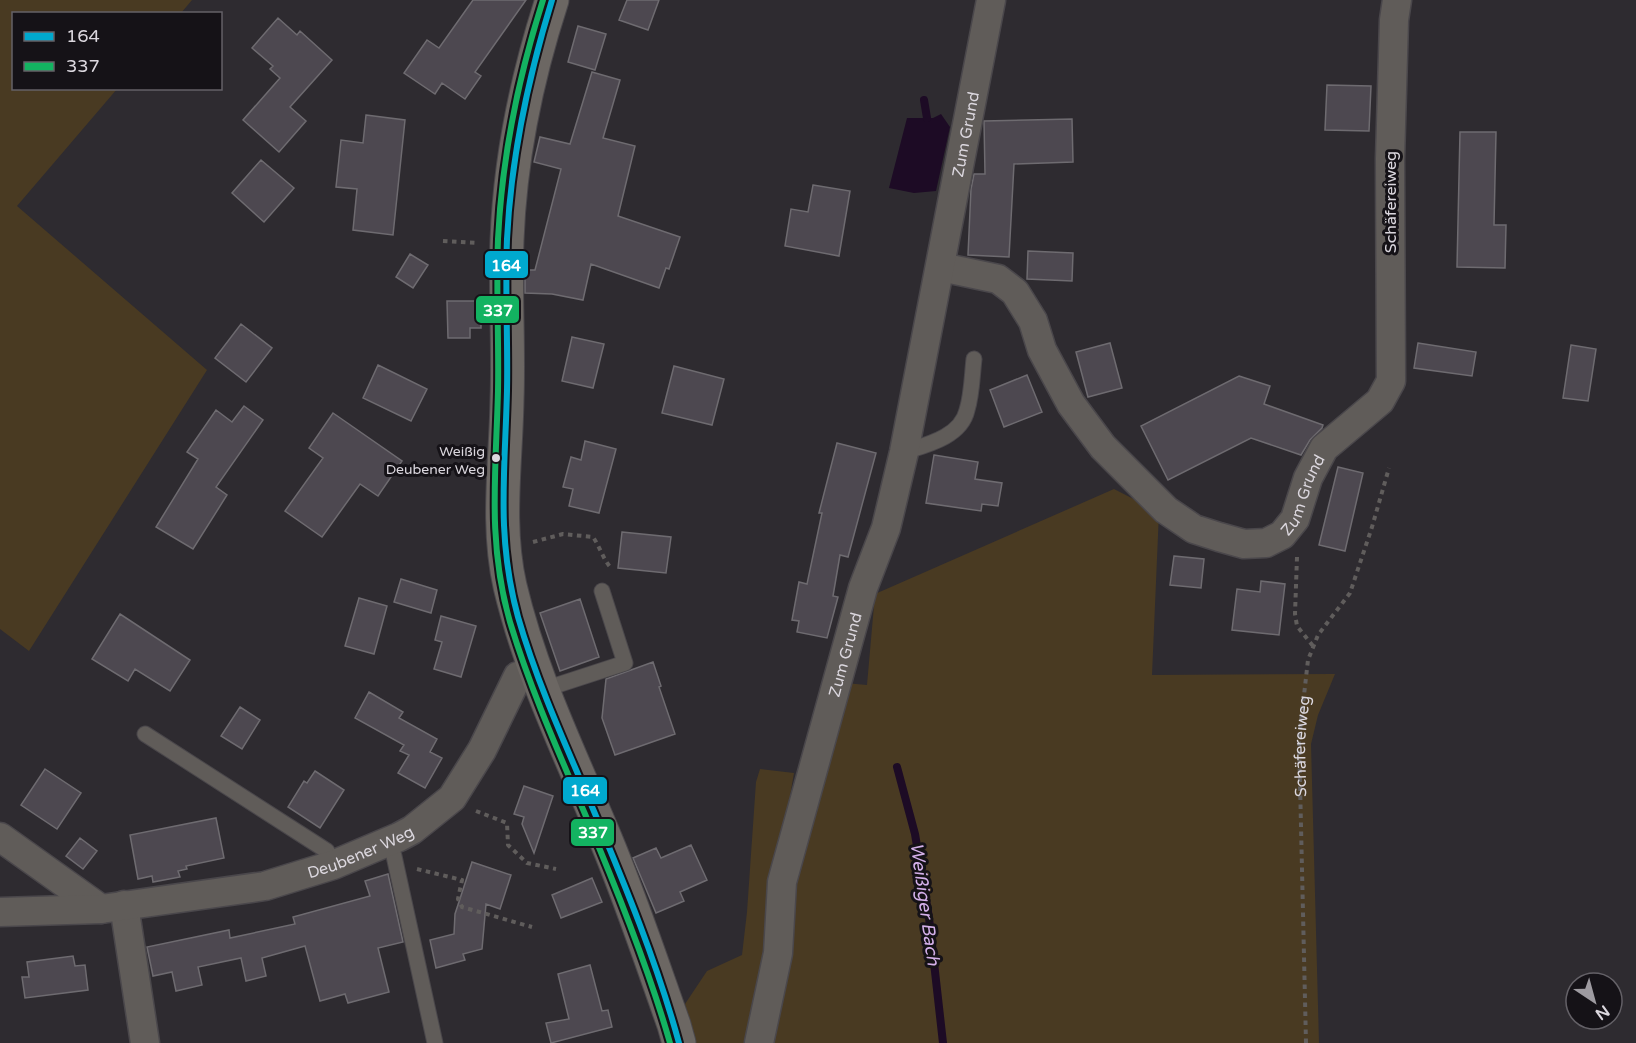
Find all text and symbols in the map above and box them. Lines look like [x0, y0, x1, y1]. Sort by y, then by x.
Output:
legend [12, 12, 222, 90]
text: 164 [66, 25, 100, 47]
text: 337 [66, 55, 100, 77]
street label: Zum Grund [948, 90, 984, 179]
street label: Schäfereiweg [1381, 151, 1401, 253]
line badge: 164 [484, 250, 529, 279]
text: 164 [491, 256, 521, 276]
line badge: 337 [475, 295, 520, 324]
text: 337 [483, 301, 513, 321]
place label: Weißig Deubener Weg [386, 443, 485, 478]
street label: Zum Grund [1277, 451, 1330, 540]
marker: Weißig Deubener Weg [490, 452, 502, 464]
street label: Zum Grund [824, 610, 867, 699]
street label: Schäfereiweg [1290, 694, 1315, 797]
line badge: 164 [562, 776, 608, 805]
text: 164 [570, 781, 600, 801]
line badge: 337 [570, 818, 615, 847]
street label: Deubener Weg [305, 822, 418, 883]
text: 337 [578, 823, 608, 843]
water label: Weißiger Bach [905, 841, 945, 968]
north arrow [1564, 971, 1624, 1031]
text: N [1591, 1000, 1613, 1024]

